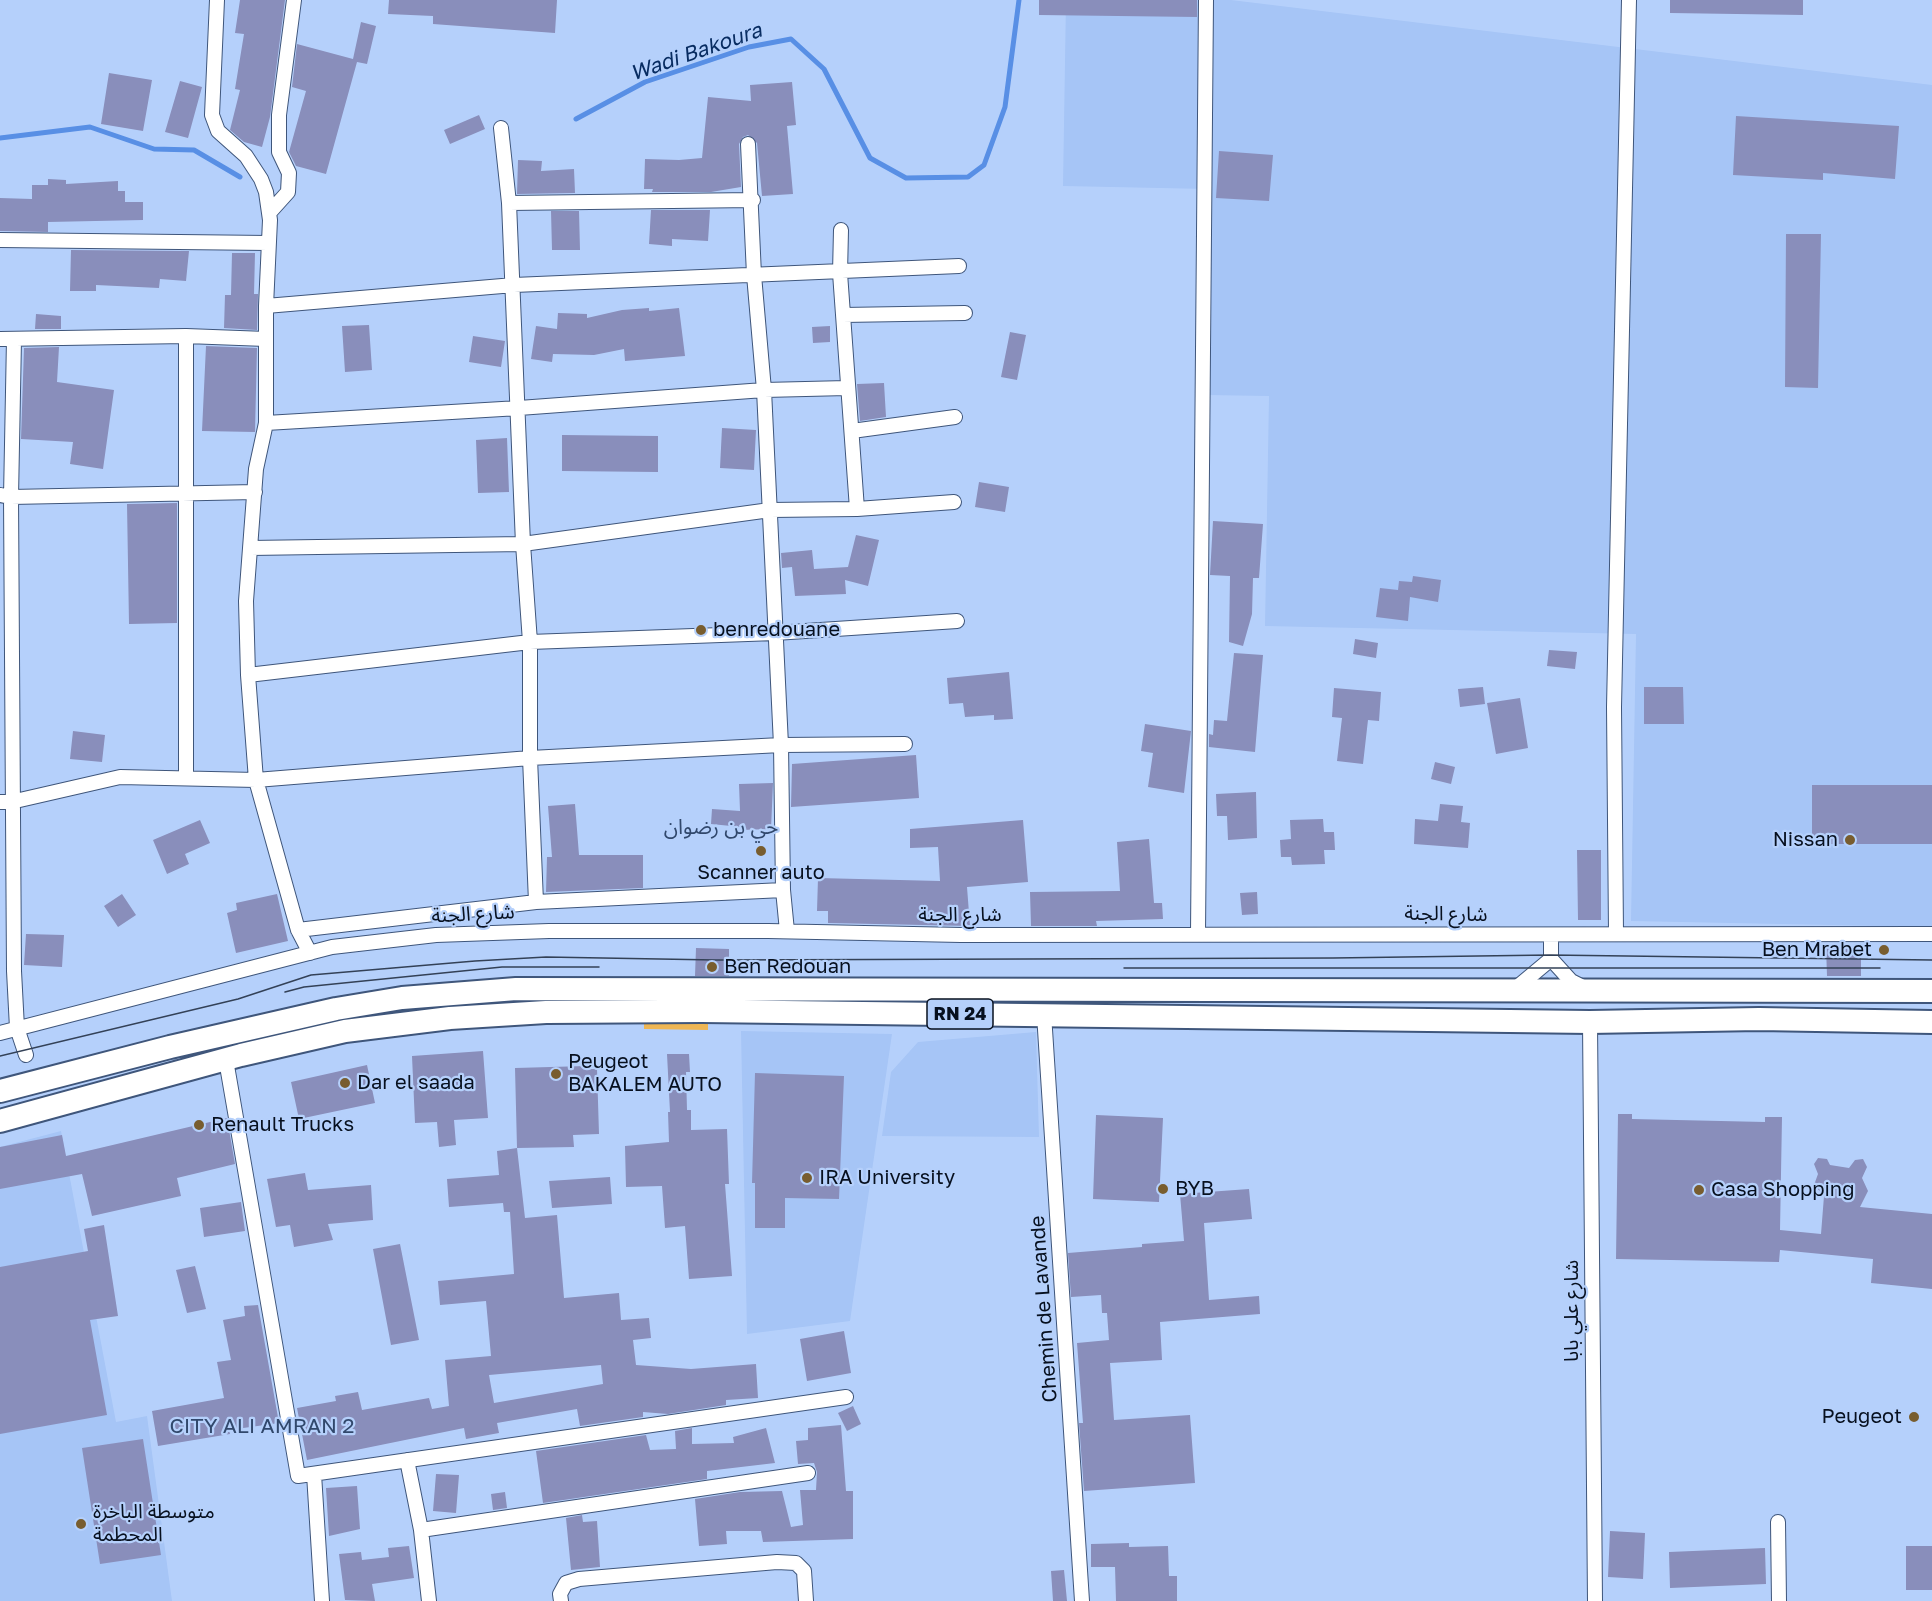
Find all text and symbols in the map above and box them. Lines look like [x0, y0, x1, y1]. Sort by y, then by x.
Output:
water label: Wadi Bakoura [627, 18, 765, 86]
place label: benredouane [713, 618, 840, 642]
marker: benredouane [694, 623, 708, 637]
district label: حي بن رضوان [664, 814, 778, 840]
place label: Nissan [1773, 828, 1838, 852]
marker: Nissan [1843, 833, 1857, 847]
marker: Scanner auto [754, 844, 768, 858]
place label: Scanner auto [697, 861, 825, 885]
street label: شارع الجنة [431, 900, 515, 928]
street label: شارع الجنة [1404, 901, 1488, 927]
street label: شارع الجنة [918, 903, 1002, 927]
place label: Ben Mrabet [1762, 938, 1872, 962]
marker: Ben Mrabet [1877, 943, 1891, 957]
place label: Ben Redouan [724, 955, 851, 979]
marker: Ben Redouan [705, 960, 719, 974]
road number: RN 24 [927, 999, 993, 1029]
place label: Peugeot BAKALEM AUTO [568, 1050, 722, 1097]
marker: Peugeot BAKALEM AUTO [549, 1067, 563, 1081]
place label: Dar el saada [357, 1071, 475, 1095]
marker: Dar el saada [338, 1076, 352, 1090]
place label: Renault Trucks [211, 1113, 354, 1137]
marker: Renault Trucks [192, 1118, 206, 1132]
place label: IRA University [819, 1166, 955, 1190]
marker: IRA University [800, 1171, 814, 1185]
place label: BYB [1175, 1177, 1214, 1201]
place label: Casa Shopping [1711, 1178, 1854, 1202]
marker: BYB [1156, 1182, 1170, 1196]
marker: Casa Shopping [1692, 1183, 1706, 1197]
street label: Chemin de Lavande [1025, 1215, 1063, 1403]
street label: شارع علي بابا [1560, 1260, 1584, 1362]
place label: Peugeot [1822, 1405, 1902, 1429]
marker: Peugeot [1907, 1410, 1921, 1424]
district label: CITY ALI AMRAN 2 [158, 1413, 366, 1439]
place label: متوسطة الباخرة المحطمة [93, 1500, 215, 1547]
marker: متوسطة الباخرة المحطمة [74, 1517, 88, 1531]

